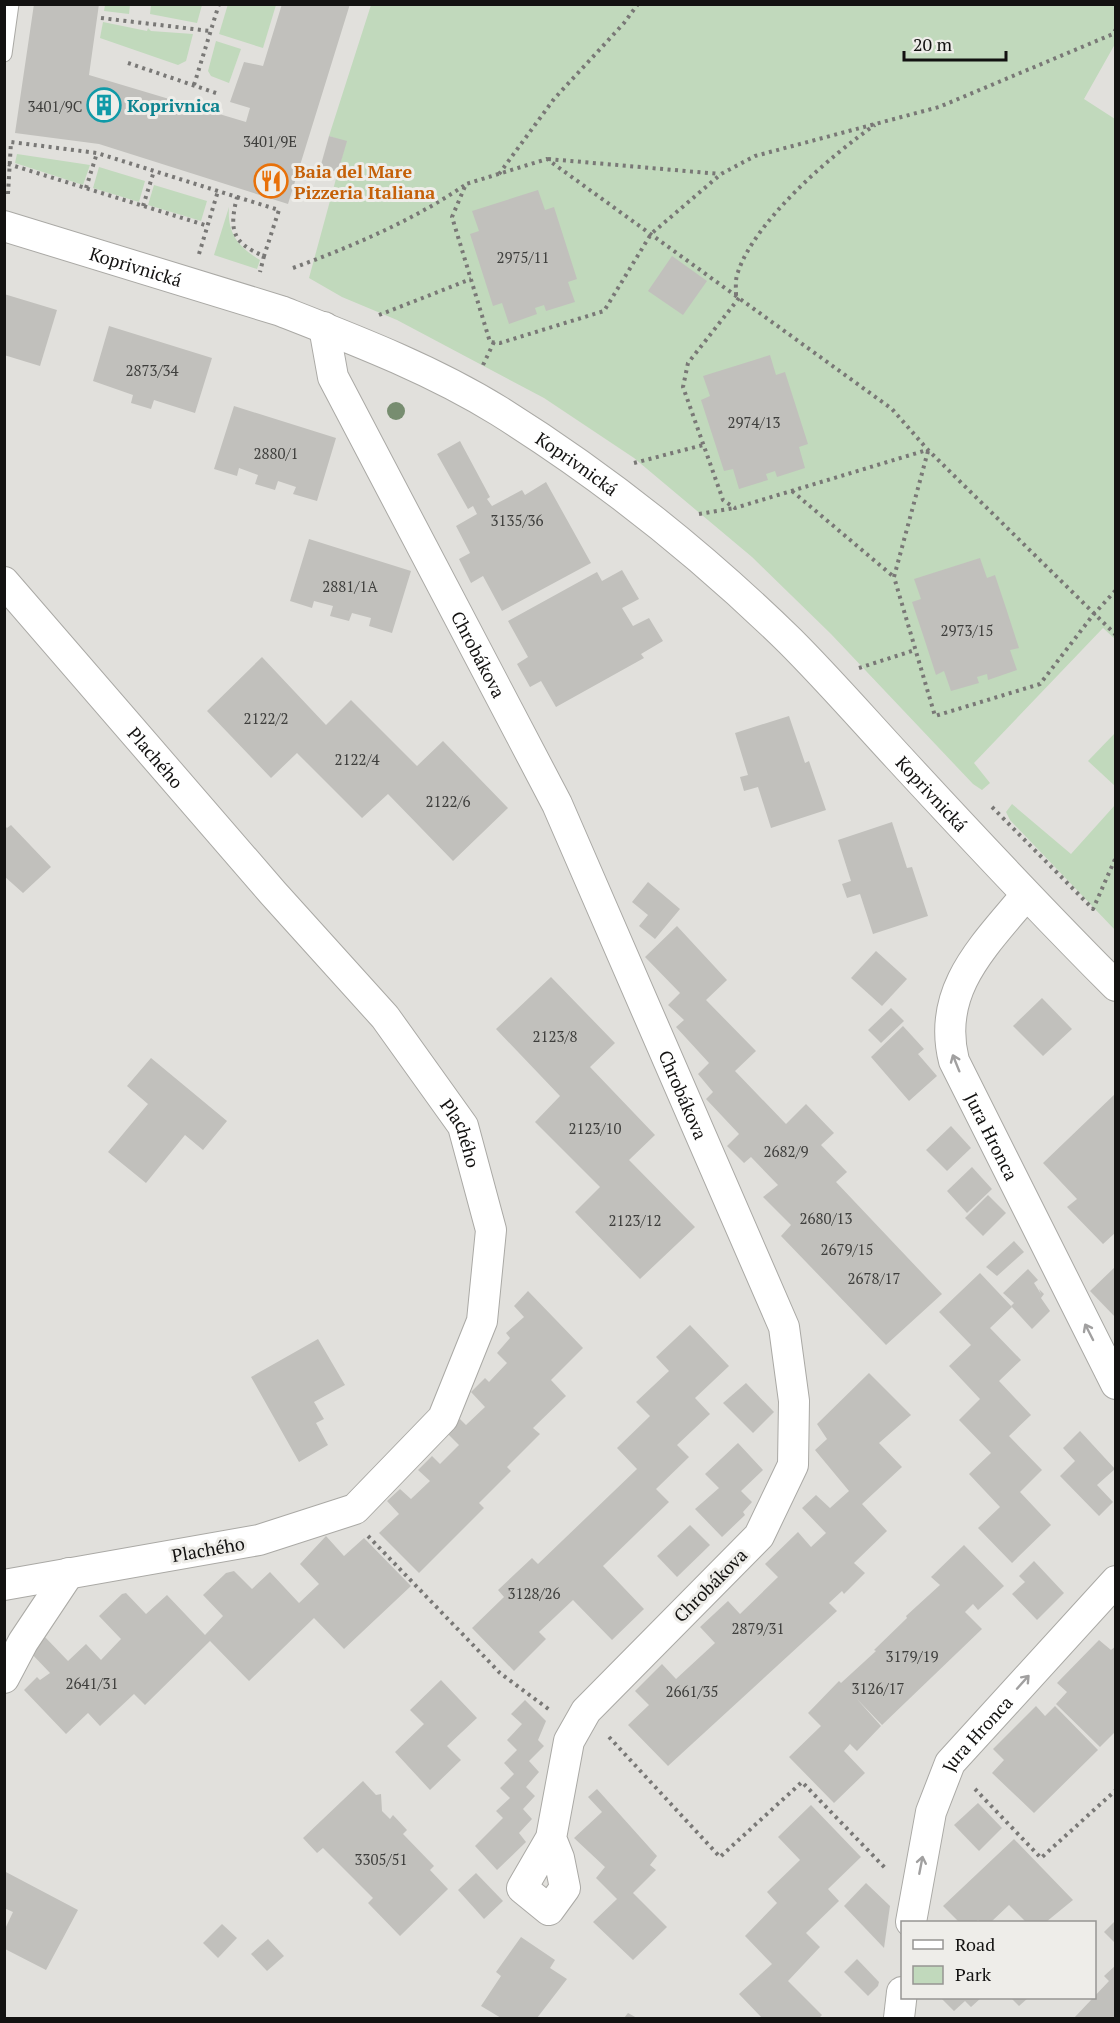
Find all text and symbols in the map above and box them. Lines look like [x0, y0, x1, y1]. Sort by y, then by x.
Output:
scale bar [904, 24, 1006, 62]
text: 20 m [913, 32, 953, 56]
building icon: Koprivnica [86, 87, 122, 123]
place label: Koprivnica [127, 93, 220, 117]
house number: 3401/9C [28, 96, 82, 116]
house number: 3401/9E [243, 131, 297, 151]
place label: Baia del Mare Pizzeria Italiana [294, 159, 435, 204]
restaurant icon: Baia del Mare Pizzeria Italiana [253, 163, 289, 199]
street label: Koprivnická [87, 241, 185, 292]
house number: 2975/11 [496, 247, 550, 267]
house number: 2873/34 [125, 360, 179, 380]
house number: 2974/13 [727, 412, 781, 432]
street label: Koprivnická [531, 426, 623, 501]
house number: 2880/1 [253, 443, 299, 463]
house number: 3135/36 [490, 510, 544, 530]
house number: 2881/1A [322, 576, 378, 596]
street label: Chrobákova [446, 607, 511, 702]
house number: 2973/15 [940, 620, 994, 640]
house number: 2122/2 [243, 708, 289, 728]
street label: Plachého [123, 722, 189, 793]
house number: 2122/4 [334, 749, 380, 769]
street label: Koprivnická [891, 751, 973, 837]
house number: 2122/6 [425, 791, 471, 811]
house number: 2123/8 [532, 1026, 578, 1046]
street label: Chrobákova [653, 1046, 713, 1143]
one-way arrow [950, 1054, 961, 1073]
street label: Jura Hronca [960, 1089, 1024, 1184]
street label: Plachého [435, 1094, 486, 1170]
house number: 2123/10 [568, 1118, 622, 1138]
house number: 2682/9 [763, 1141, 809, 1161]
house number: 2680/13 [799, 1208, 853, 1228]
house number: 2123/12 [608, 1210, 662, 1230]
house number: 2679/15 [820, 1239, 874, 1259]
house number: 2678/17 [847, 1268, 901, 1288]
one-way arrow [1083, 1323, 1094, 1341]
street label: Plachého [170, 1531, 246, 1567]
street label: Chrobákova [668, 1543, 752, 1627]
house number: 3128/26 [507, 1583, 561, 1603]
house number: 2879/31 [731, 1618, 785, 1638]
house number: 3179/19 [885, 1646, 939, 1666]
house number: 2641/31 [65, 1673, 119, 1693]
one-way arrow [1016, 1675, 1030, 1690]
house number: 3126/17 [851, 1678, 905, 1698]
house number: 2661/35 [665, 1681, 719, 1701]
street label: Jura Hronca [936, 1691, 1018, 1775]
house number: 3305/51 [354, 1849, 408, 1869]
one-way arrow [916, 1855, 927, 1875]
legend [901, 1921, 1096, 1999]
text: Road [955, 1932, 995, 1956]
text: Park [955, 1962, 992, 1986]

